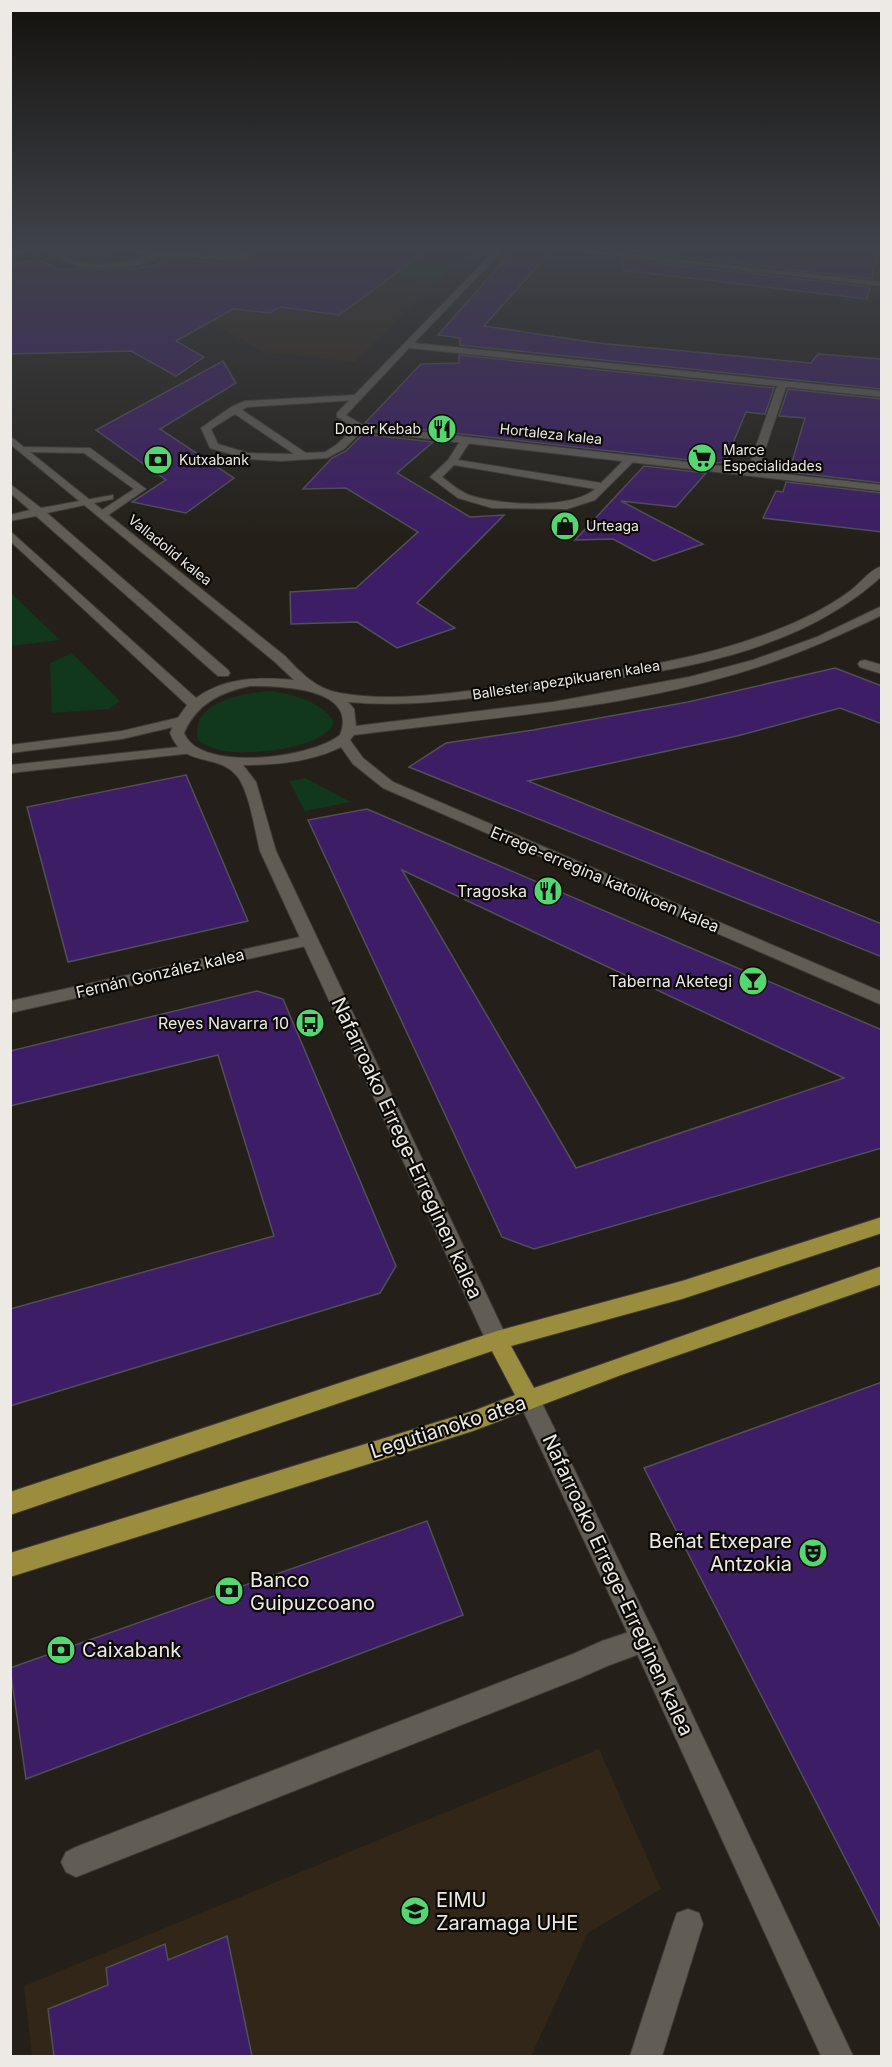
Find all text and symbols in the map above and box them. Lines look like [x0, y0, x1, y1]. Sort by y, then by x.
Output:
restaurant icon: Doner Kebab [426, 413, 458, 445]
place label: Doner Kebab [335, 420, 421, 437]
street label: Hortaleza kalea [499, 420, 603, 447]
place label: Marce Especialidades [723, 441, 822, 474]
supermarket icon: Marce Especialidades [686, 442, 718, 474]
bank icon: Kutxabank [142, 444, 174, 476]
place label: Kutxabank [179, 451, 249, 468]
shop icon: Urteaga [549, 510, 581, 542]
street label: Valladolid kalea [125, 511, 216, 589]
place label: Urteaga [586, 517, 639, 534]
street label: Ballester apezpikuaren kalea [471, 656, 661, 703]
street label: Errege-erregina katolikoen kalea [488, 822, 722, 936]
restaurant icon: Tragoska [532, 875, 564, 907]
place label: Tragoska [457, 881, 527, 901]
street label: Fernán González kalea [74, 944, 246, 1002]
bar icon: Taberna Aketegi [737, 965, 769, 997]
place label: Taberna Aketegi [609, 971, 732, 991]
street label: Nafarroako Errege-Erreginen kalea [326, 993, 488, 1303]
bus stop icon: Reyes Navarra 10 [294, 1007, 326, 1039]
place label: Reyes Navarra 10 [158, 1013, 289, 1033]
street label: Legutianoko atea [367, 1391, 529, 1463]
street label: Nafarroako Errege-Erreginen kalea [537, 1430, 699, 1740]
place label: Beñat Etxepare Antzokia [649, 1529, 792, 1576]
theatre icon: Beñat Etxepare Antzokia [797, 1537, 829, 1569]
place label: Banco Guipuzcoano [250, 1568, 375, 1615]
bank icon: Banco Guipuzcoano [213, 1575, 245, 1607]
bank icon: Caixabank [45, 1634, 77, 1666]
place label: Caixabank [82, 1638, 181, 1662]
place label: EIMU Zaramaga UHE [436, 1888, 578, 1935]
school or university icon: EIMU Zaramaga UHE [399, 1895, 431, 1927]

